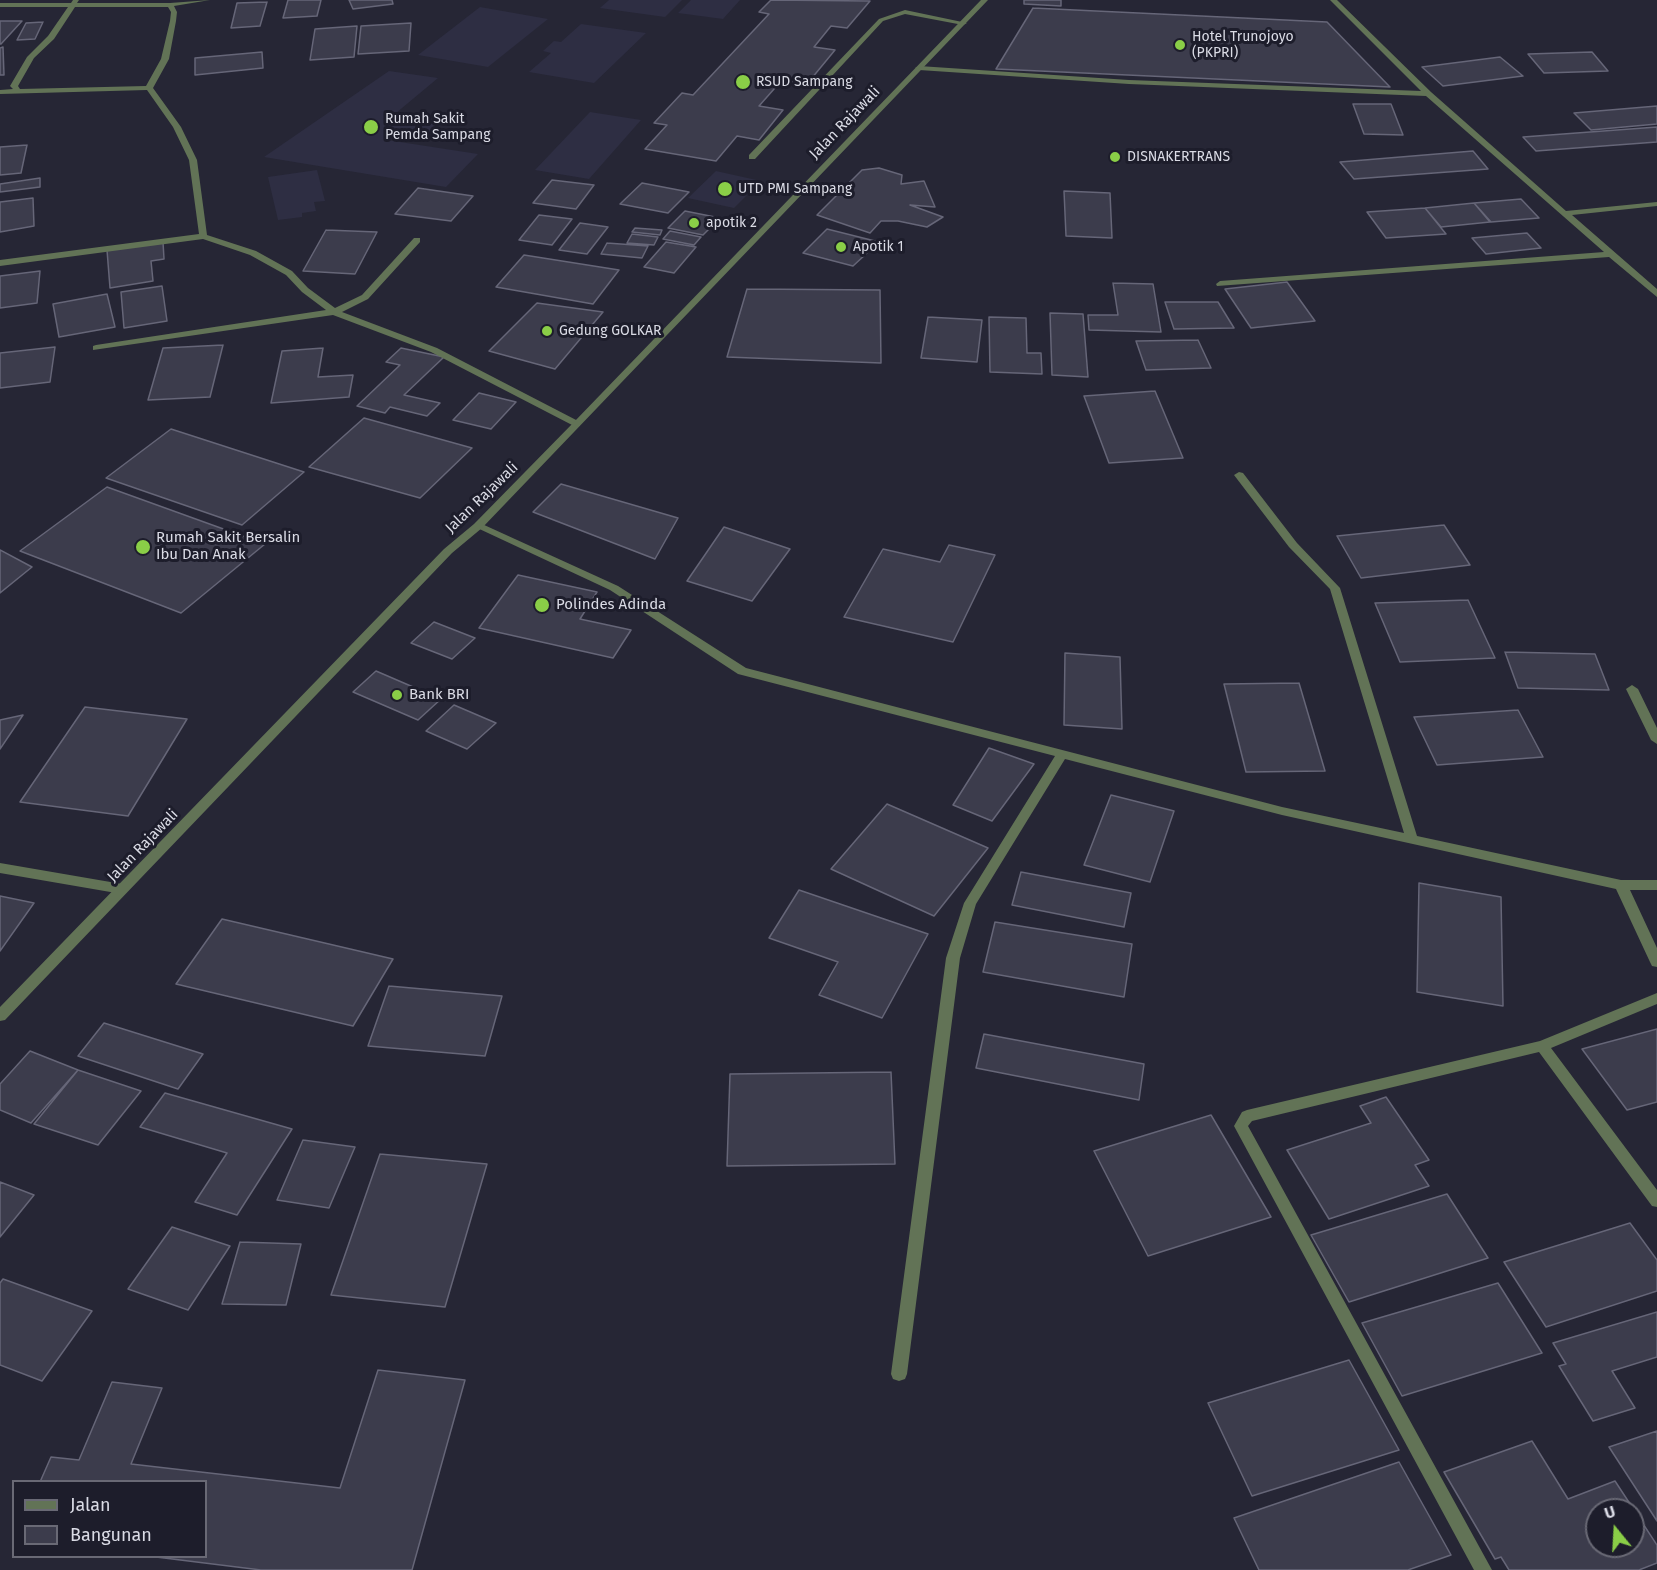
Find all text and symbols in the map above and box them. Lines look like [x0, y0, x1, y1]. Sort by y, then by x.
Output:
place label: Hotel Trunojoyo (PKPRI) [1192, 29, 1294, 62]
marker: Hotel Trunojoyo (PKPRI) [1173, 38, 1187, 52]
marker: RSUD Sampang [734, 73, 752, 91]
place label: RSUD Sampang [756, 74, 853, 90]
street label: Jalan Rajawali [806, 83, 884, 163]
place label: Rumah Sakit Pemda Sampang [385, 111, 491, 144]
marker: Rumah Sakit Pemda Sampang [362, 118, 380, 136]
place label: DISNAKERTRANS [1127, 149, 1230, 165]
marker: DISNAKERTRANS [1108, 150, 1122, 164]
marker: UTD PMI Sampang [716, 180, 734, 198]
place label: UTD PMI Sampang [738, 181, 852, 197]
place label: apotik 2 [706, 215, 757, 231]
marker: apotik 2 [687, 216, 701, 230]
place label: Apotik 1 [853, 239, 903, 255]
marker: Apotik 1 [834, 240, 848, 254]
place label: Gedung GOLKAR [559, 323, 661, 339]
marker: Gedung GOLKAR [540, 324, 554, 338]
street label: Jalan Rajawali [442, 459, 522, 537]
place label: Rumah Sakit Bersalin Ibu Dan Anak [156, 529, 300, 564]
marker: Rumah Sakit Bersalin Ibu Dan Anak [134, 538, 152, 556]
marker: Polindes Adinda [533, 596, 551, 614]
place label: Polindes Adinda [556, 596, 666, 614]
place label: Bank BRI [409, 686, 469, 704]
marker: Bank BRI [390, 688, 404, 702]
street label: Jalan Rajawali [104, 806, 182, 886]
legend [12, 1480, 207, 1558]
text: Jalan [70, 1494, 111, 1516]
north arrow [1585, 1498, 1645, 1558]
text: U [1602, 1502, 1618, 1523]
text: Bangunan [70, 1524, 152, 1546]

